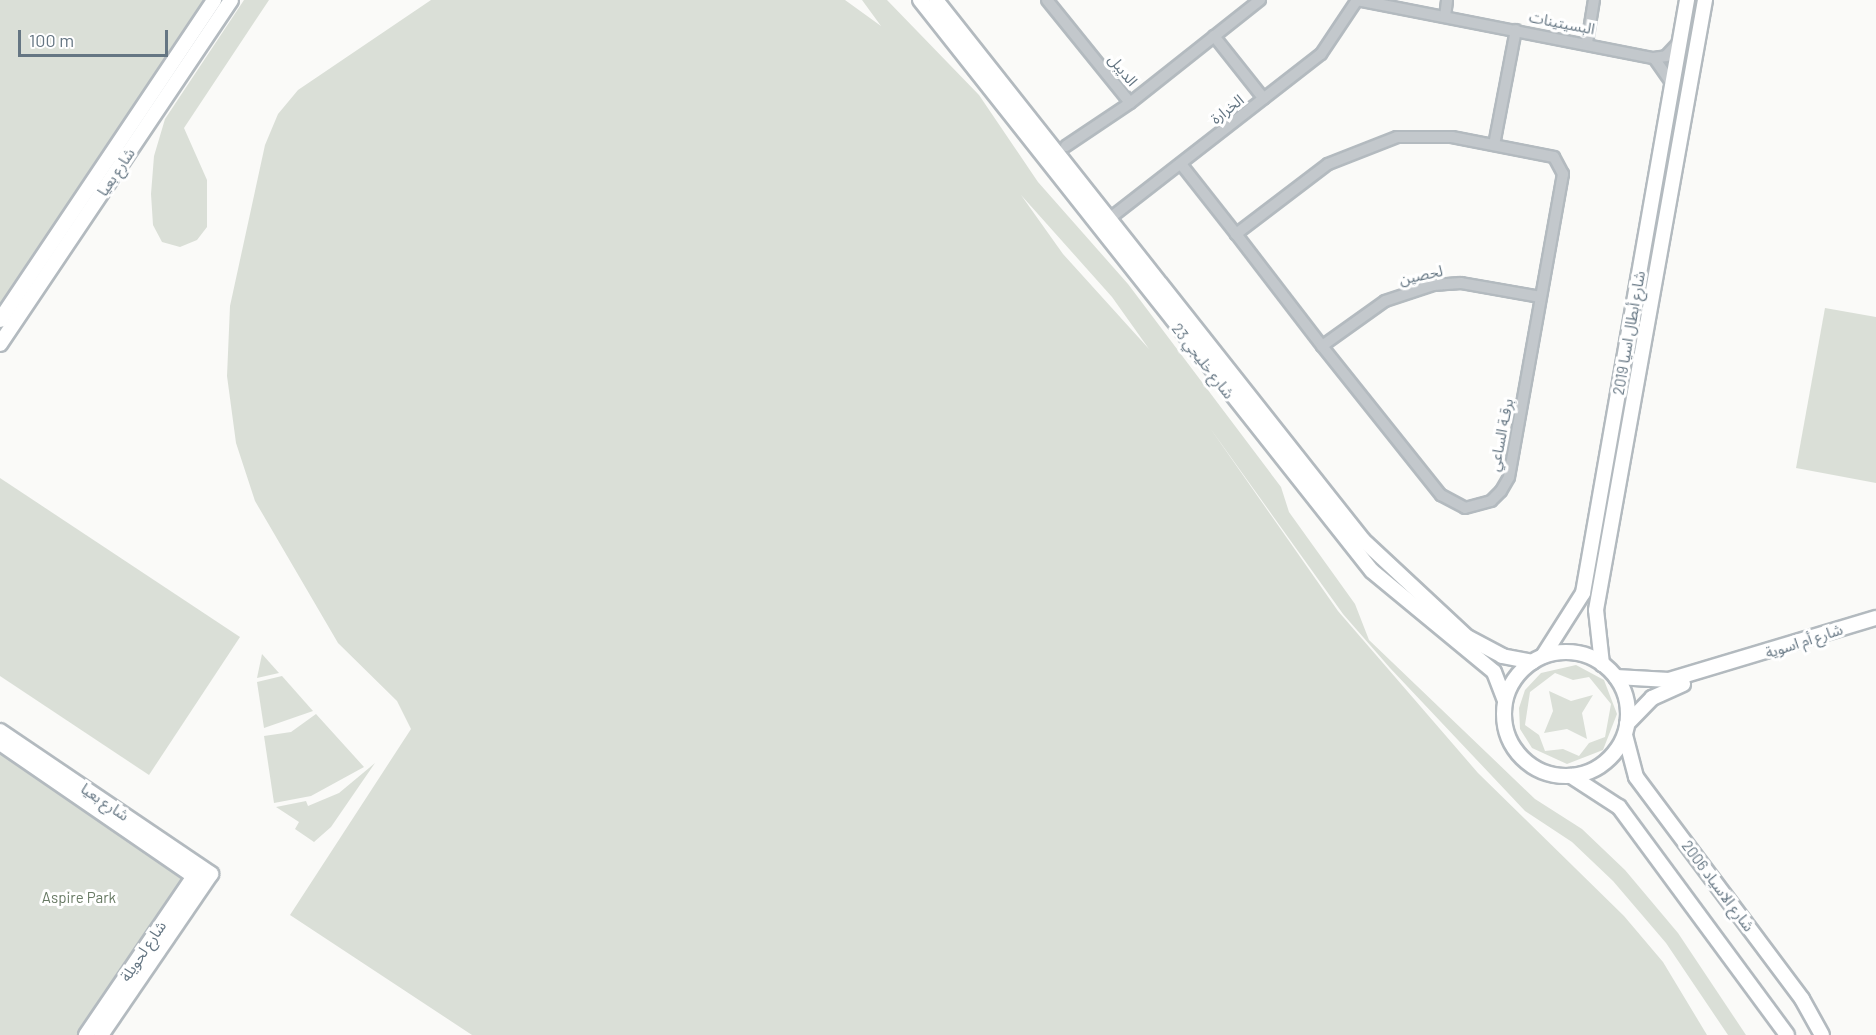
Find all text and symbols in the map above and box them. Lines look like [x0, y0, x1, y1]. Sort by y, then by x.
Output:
street label: البسيتينات [1528, 8, 1596, 38]
scale bar [21, 18, 171, 56]
text: 100 m [29, 29, 74, 51]
street label: الديبل [1105, 50, 1141, 90]
street label: الخرارة [1207, 90, 1247, 128]
street label: شارع بعيا [93, 145, 139, 199]
street label: لحصين [1397, 262, 1445, 288]
street label: شارع أبطال اسيا 2019 [1609, 270, 1649, 396]
street label: شارع خليجي 23 [1168, 320, 1238, 402]
street label: برقـة الساعي [1485, 397, 1517, 473]
street label: شارع أم اسوية [1763, 620, 1845, 662]
street label: شارع بعيا [78, 779, 132, 825]
street label: شارع الاسياد 2006 [1678, 837, 1758, 935]
park label: Aspire Park [42, 889, 116, 907]
street label: شارع لحويلة [116, 917, 170, 985]

